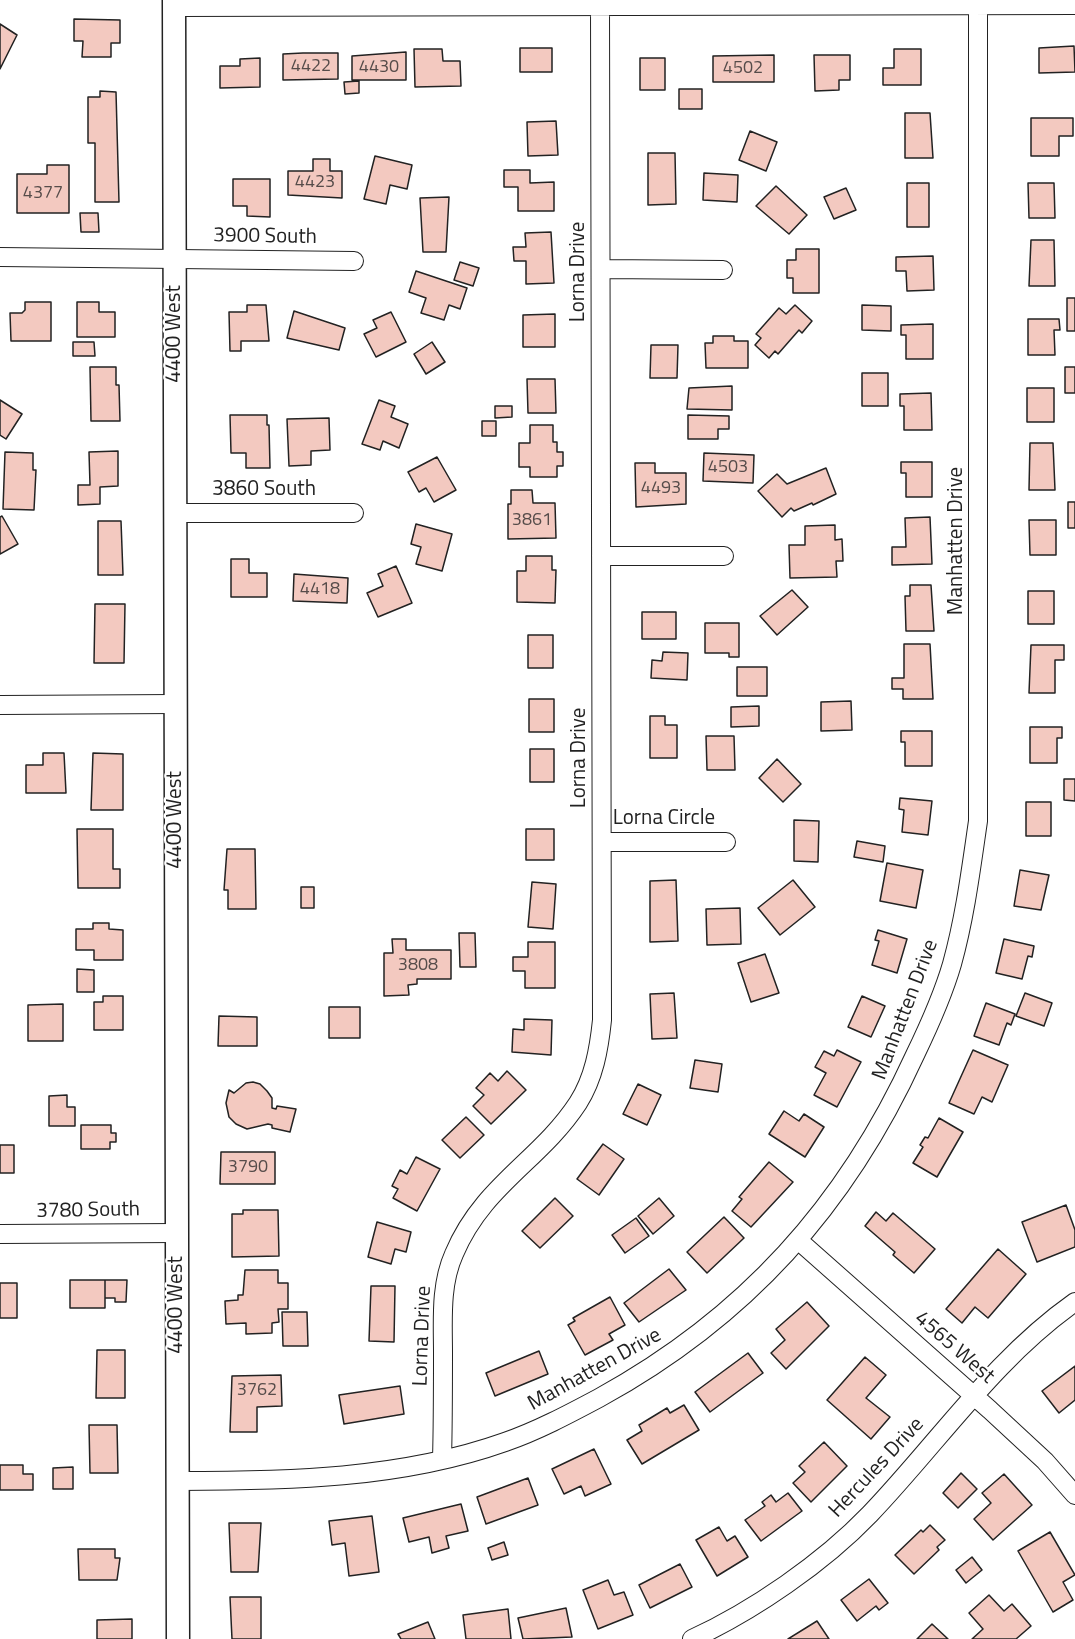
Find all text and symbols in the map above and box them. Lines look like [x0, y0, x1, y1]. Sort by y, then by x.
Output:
house number: 4422 [291, 56, 331, 78]
house number: 4430 [359, 57, 399, 79]
house number: 4502 [723, 58, 763, 80]
house number: 4423 [295, 172, 335, 194]
house number: 4377 [23, 183, 63, 205]
street label: Lorna Drive [566, 222, 592, 322]
street label: 3900 South [213, 223, 317, 251]
street label: 4400 West [162, 285, 188, 383]
house number: 4503 [708, 457, 748, 479]
street label: Manhatten Drive [944, 467, 970, 615]
street label: 3860 South [212, 477, 316, 503]
house number: 4493 [641, 478, 681, 500]
house number: 3861 [512, 510, 552, 532]
house number: 4418 [300, 579, 340, 601]
street label: Lorna Drive [567, 708, 593, 808]
street label: 4400 West [163, 771, 189, 869]
street label: Lorna Circle [613, 806, 715, 832]
street label: Manhatten Drive [868, 936, 944, 1084]
house number: 3808 [398, 955, 438, 977]
house number: 3790 [228, 1157, 268, 1179]
street label: 3780 South [36, 1197, 140, 1225]
street label: 4400 West [164, 1256, 190, 1354]
street label: Lorna Drive [409, 1285, 437, 1387]
street label: 4565 West [909, 1306, 999, 1390]
street label: Manhatten Drive [524, 1323, 666, 1417]
house number: 3762 [237, 1380, 277, 1402]
street label: Hercules Drive [824, 1413, 930, 1523]

